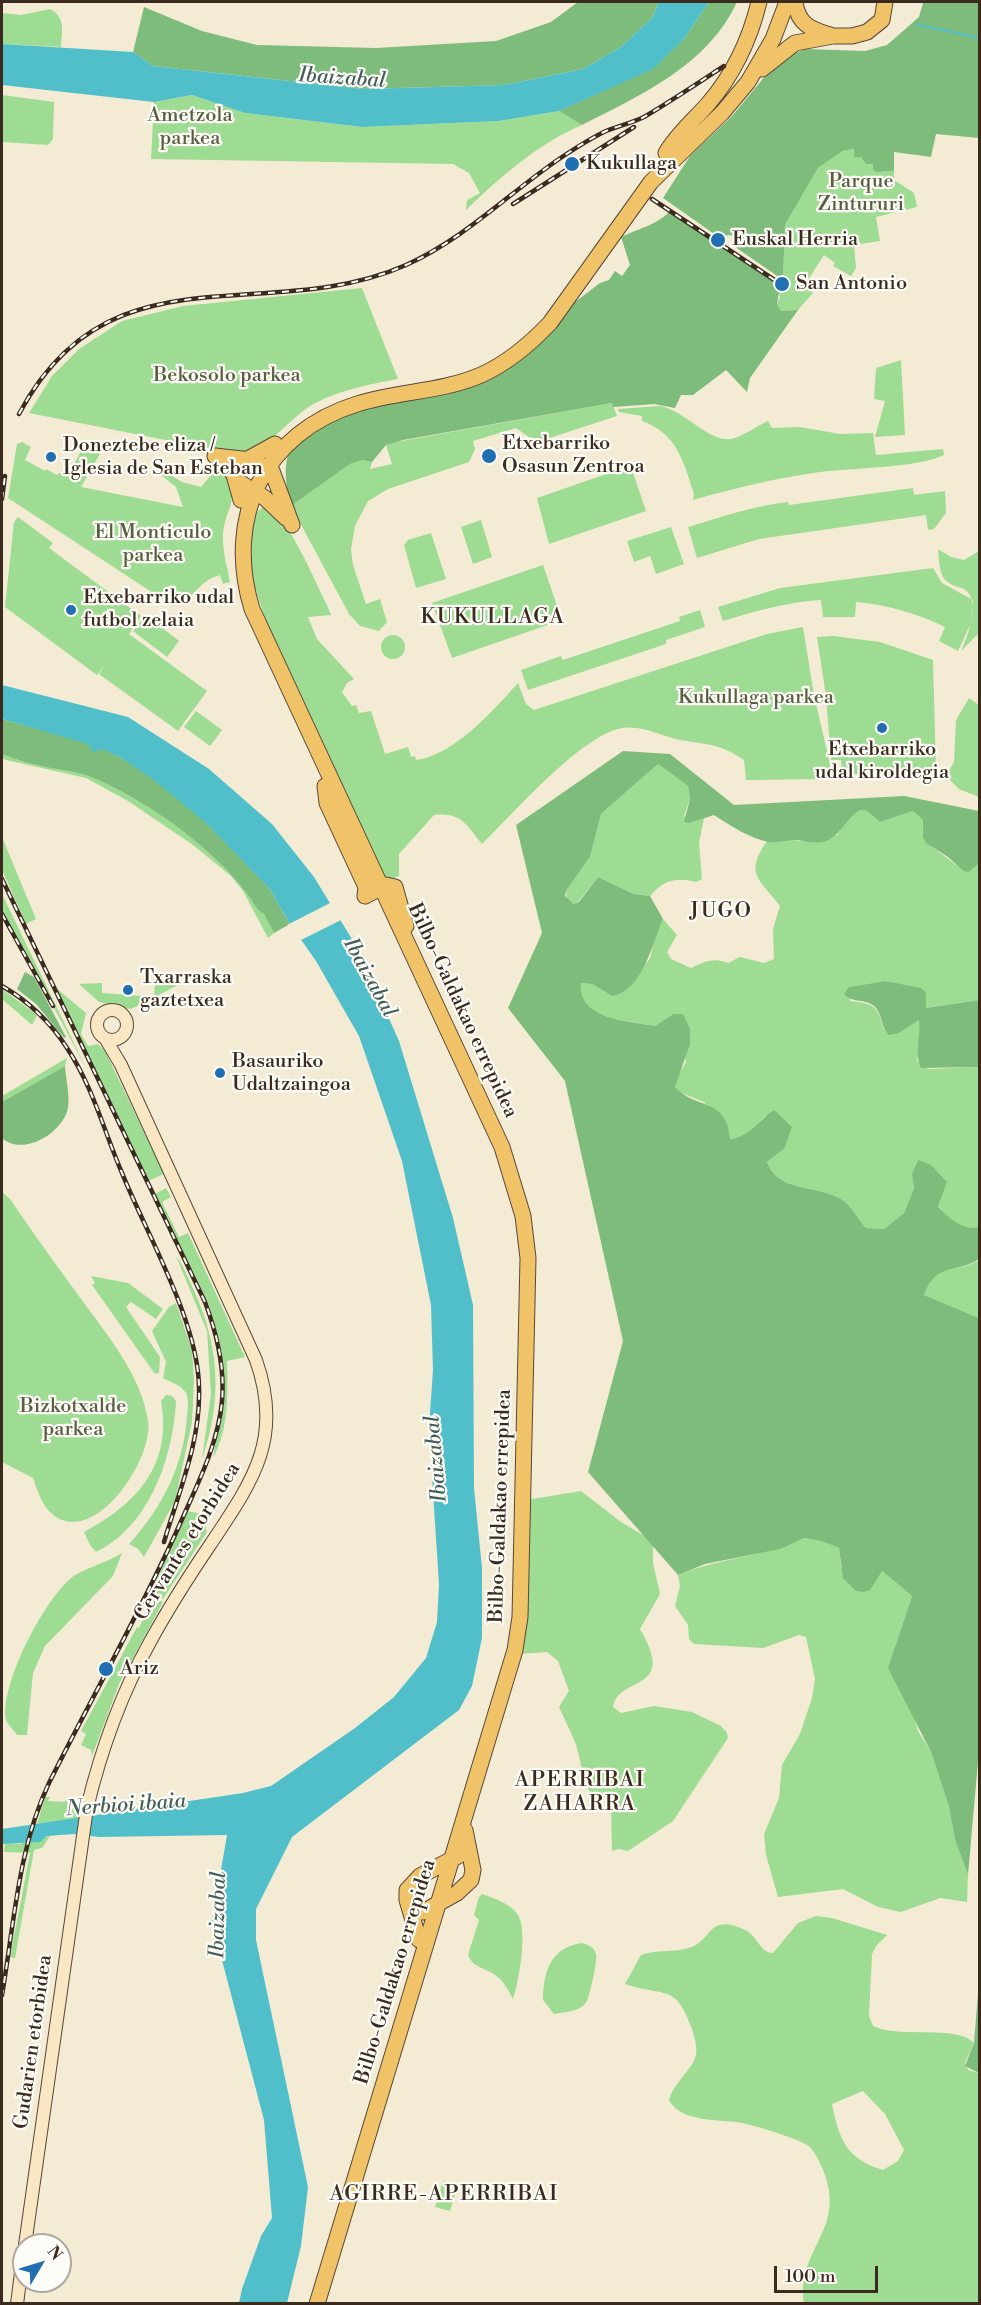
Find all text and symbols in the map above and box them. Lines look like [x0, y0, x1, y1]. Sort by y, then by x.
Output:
water label: Ibaizabal [298, 63, 386, 95]
park label: Ametzola parkea [147, 104, 233, 151]
place label: Kukullaga [586, 152, 677, 176]
marker: Kukullaga [563, 155, 581, 173]
park label: Parque Zintururi [818, 170, 904, 217]
place label: Euskal Herria [732, 228, 858, 252]
marker: Euskal Herria [709, 231, 727, 249]
place label: San Antonio [796, 272, 907, 296]
marker: San Antonio [773, 275, 791, 293]
park label: Bekosolo parkea [153, 364, 301, 388]
place label: Etxebarriko Osasun Zentroa [502, 432, 645, 479]
place label: Doneztebe eliza / Iglesia de San Esteban [63, 434, 263, 481]
marker: Etxebarriko Osasun Zentroa [480, 447, 498, 465]
marker: Doneztebe eliza / Iglesia de San Esteban [44, 450, 58, 464]
park label: El Monticulo parkea [94, 521, 212, 568]
place label: Etxebarriko udal futbol zelaia [83, 586, 234, 633]
marker: Etxebarriko udal futbol zelaia [64, 603, 78, 617]
district label: KUKULLAGA [421, 605, 565, 631]
park label: Kukullaga parkea [678, 686, 834, 710]
marker: Etxebarriko udal kiroldegia [875, 721, 889, 735]
place label: Etxebarriko udal kiroldegia [815, 738, 949, 785]
district label: JUGO [689, 899, 753, 925]
street label: Bilbo-Galdakao errepidea [402, 900, 522, 1122]
water label: Ibaizabal [337, 934, 401, 1022]
place label: Txarraska gaztetxea [140, 966, 232, 1013]
marker: Txarraska gaztetxea [121, 983, 135, 997]
place label: Basauriko Udaltzaingoa [232, 1050, 351, 1097]
marker: Basauriko Udaltzaingoa [213, 1066, 227, 1080]
street label: Bilbo-Galdakao errepidea [485, 1389, 517, 1623]
park label: Bizkotxalde parkea [20, 1395, 126, 1442]
water label: Ibaizabal [421, 1414, 453, 1504]
street label: Cervantes etorbidea [130, 1459, 246, 1625]
place label: Ariz [120, 1657, 159, 1681]
marker: Ariz [97, 1660, 115, 1678]
district label: APERRIBAI ZAHARRA [515, 1768, 645, 1818]
water label: Nerbioi ibaia [65, 1789, 187, 1823]
street label: Bilbo-Galdakao errepidea [350, 1857, 442, 2087]
water label: Ibaizabal [206, 1871, 232, 1959]
street label: Gudarien etorbidea [10, 1953, 58, 2131]
district label: AGIRRE-APERRIBAI [329, 2182, 559, 2208]
north arrow [12, 2233, 72, 2293]
text: N [43, 2242, 66, 2264]
scale bar [777, 2254, 880, 2292]
text: 100 m [785, 2265, 836, 2288]

